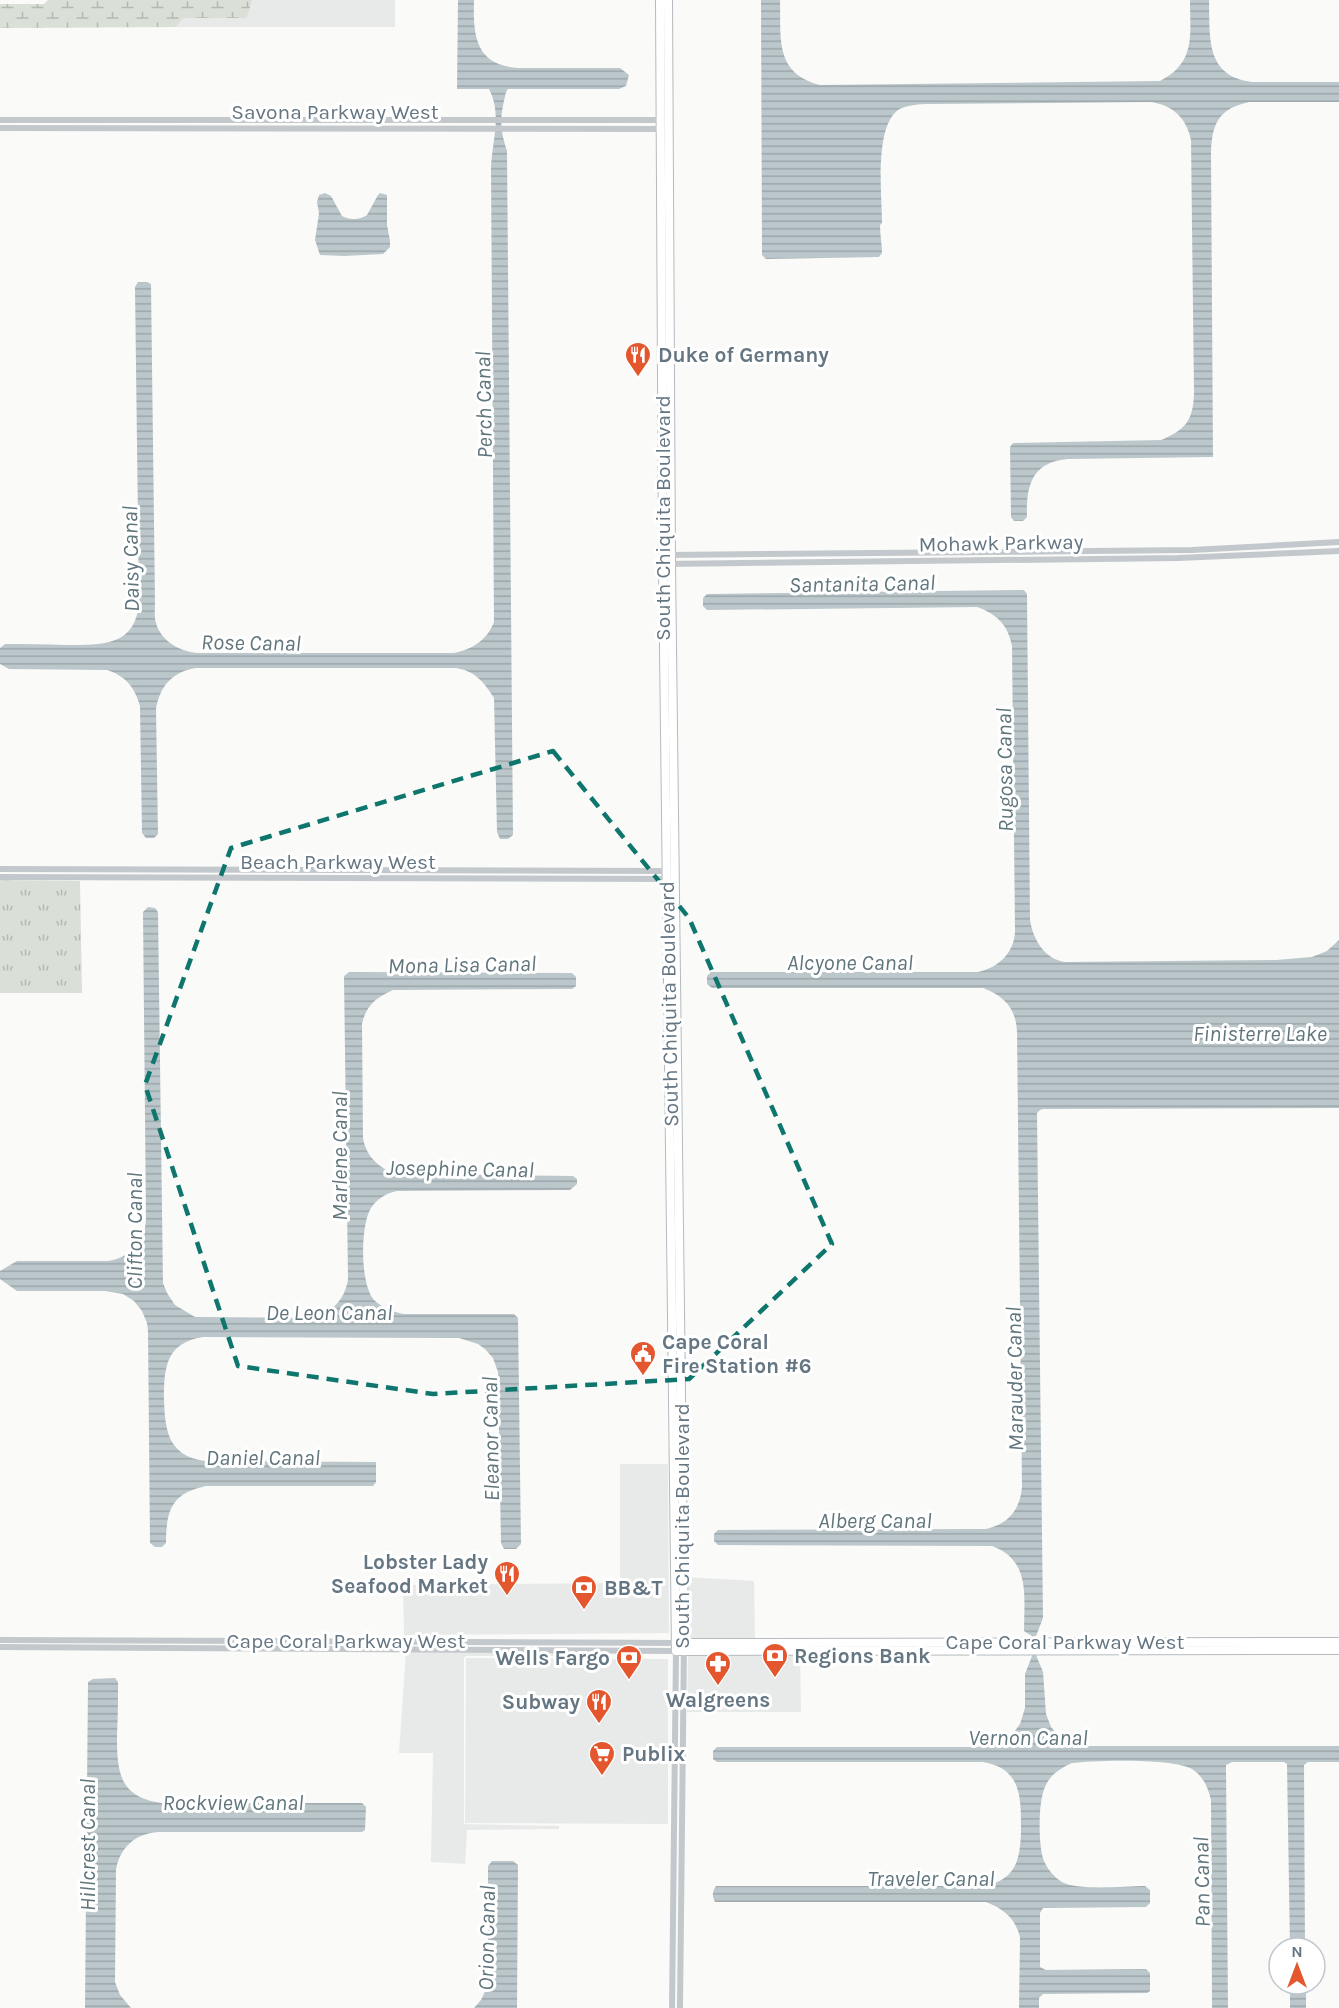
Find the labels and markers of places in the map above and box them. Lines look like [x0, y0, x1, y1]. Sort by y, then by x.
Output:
restaurant icon: Duke of Germany [623, 340, 653, 378]
place label: Duke of Germany [658, 343, 829, 367]
place label: Cape Coral Fire Station #6 [662, 1330, 811, 1378]
public building icon: Cape Coral Fire Station #6 [628, 1339, 658, 1377]
place label: Lobster Lady Seafood Market [331, 1550, 488, 1598]
restaurant icon: Lobster Lady Seafood Market [492, 1559, 522, 1597]
bank icon: BB&T [569, 1573, 599, 1611]
place label: BB&T [604, 1576, 663, 1600]
bank icon: Regions Bank [760, 1641, 790, 1679]
bank icon: Wells Fargo [614, 1643, 644, 1681]
place label: Regions Bank [794, 1644, 931, 1668]
place label: Wells Fargo [495, 1646, 610, 1670]
pharmacy icon: Walgreens [703, 1649, 733, 1687]
restaurant icon: Subway [584, 1687, 614, 1725]
place label: Walgreens [666, 1688, 770, 1712]
place label: Subway [502, 1690, 580, 1714]
supermarket icon: Publix [587, 1739, 617, 1777]
place label: Publix [622, 1742, 686, 1766]

